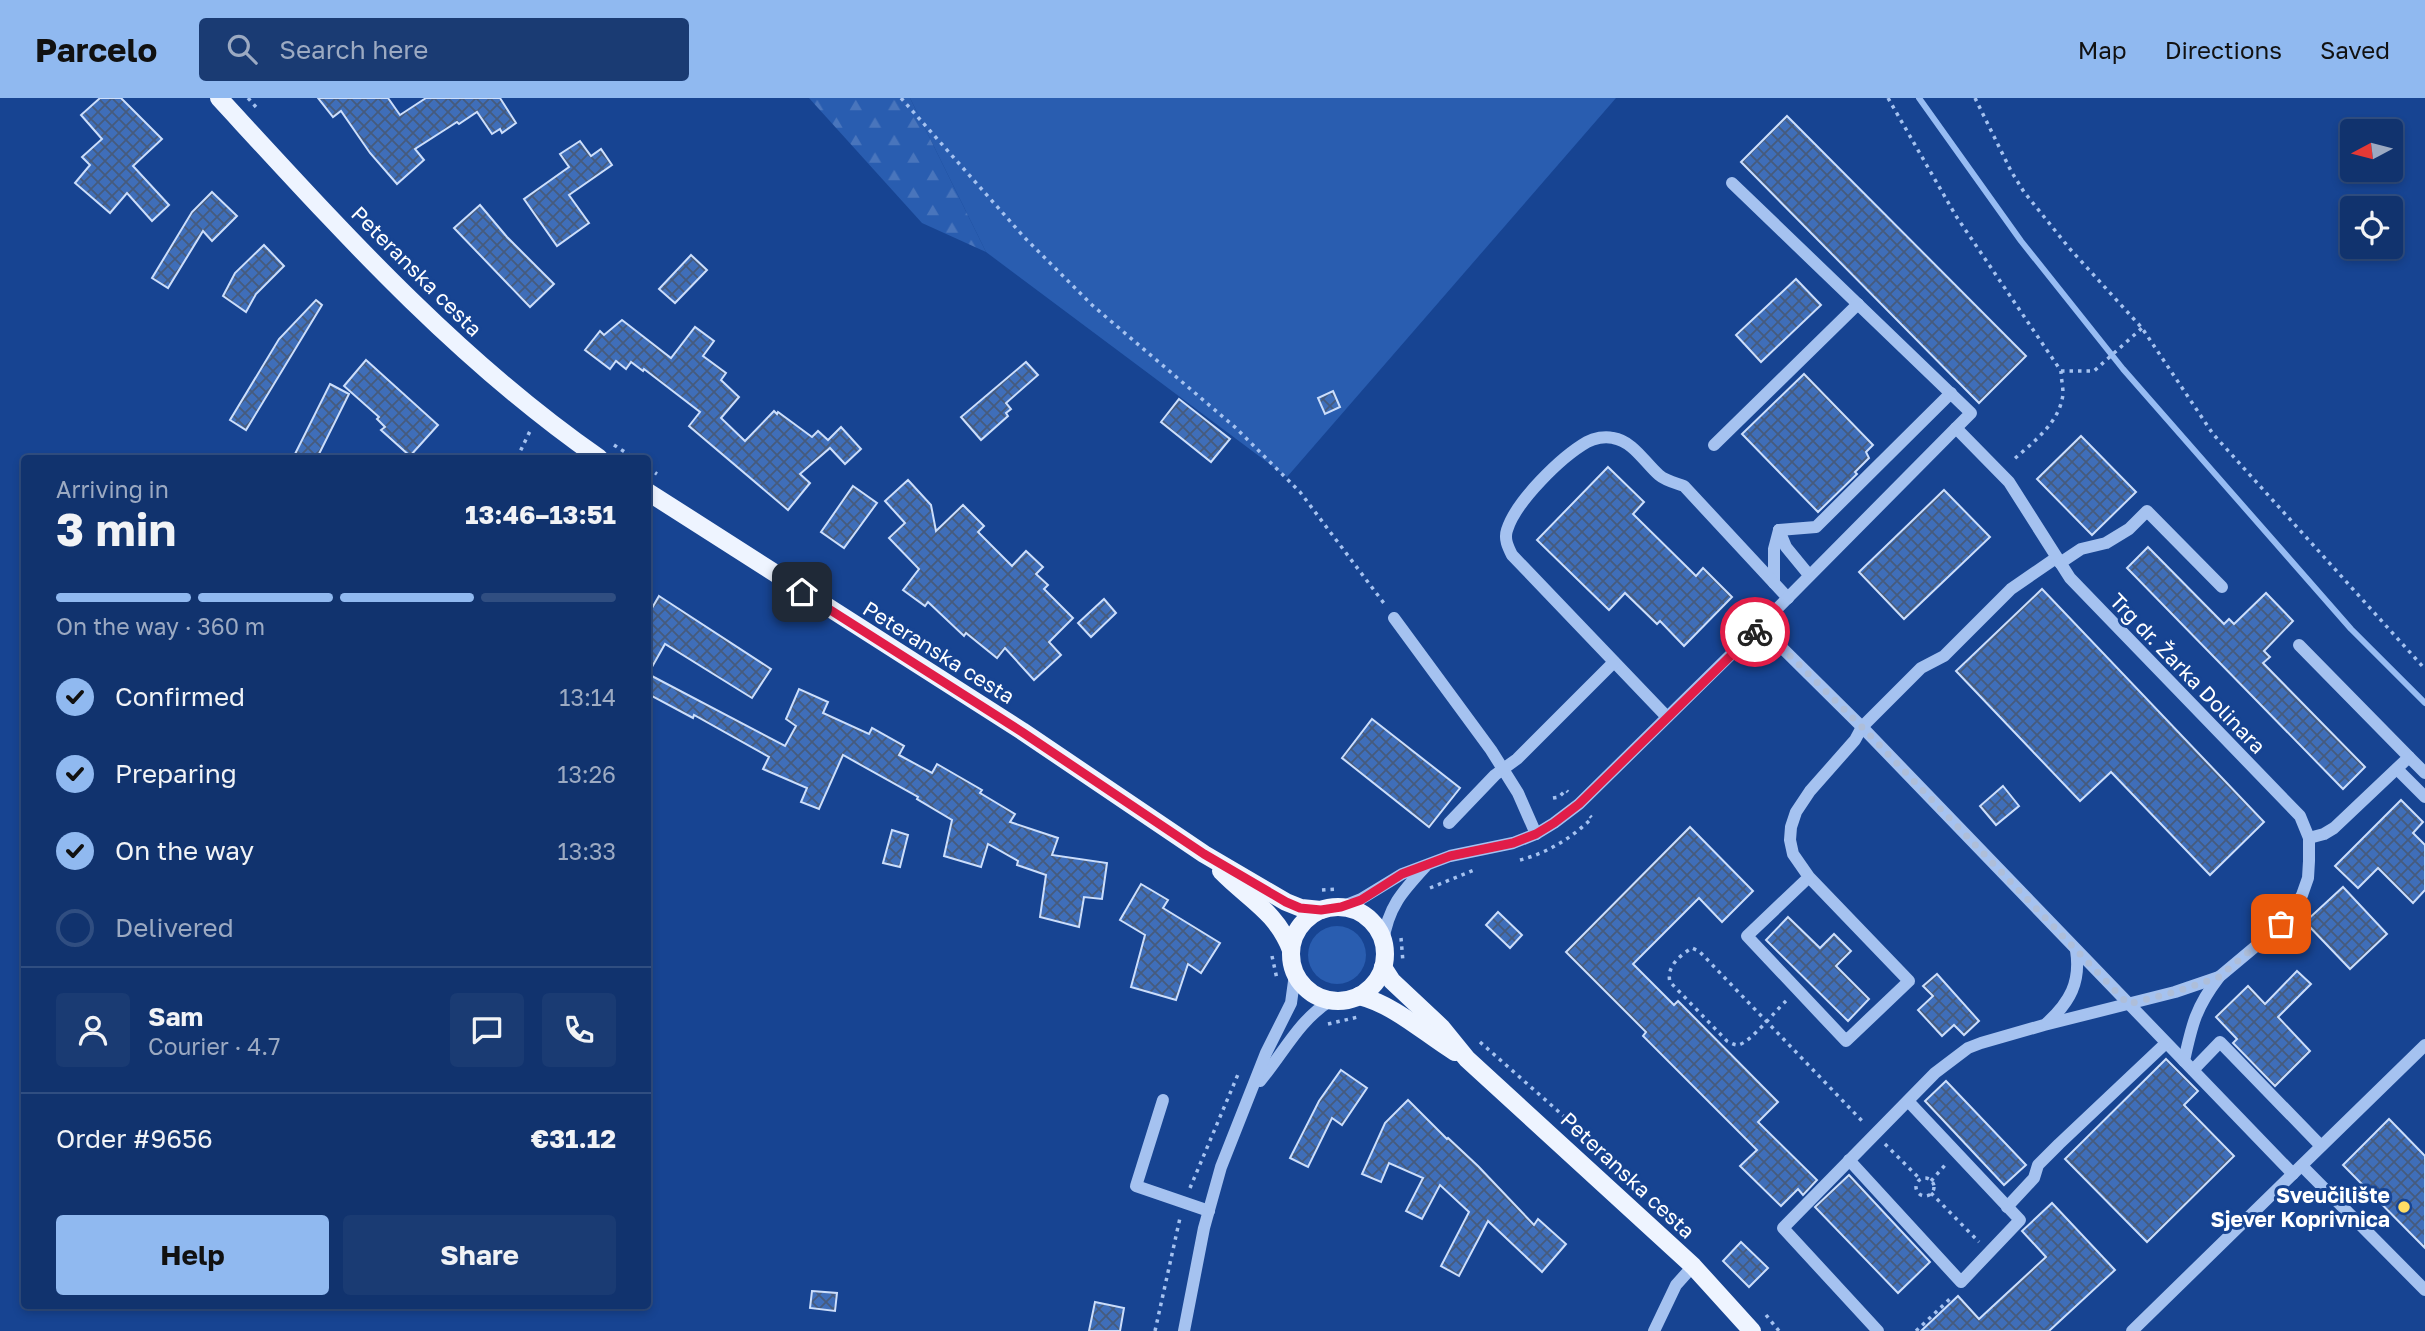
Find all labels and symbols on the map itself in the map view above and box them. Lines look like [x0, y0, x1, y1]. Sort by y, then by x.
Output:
north arrow [2340, 119, 2403, 182]
street label: Peteranska cesta [346, 200, 488, 342]
pin [772, 562, 832, 622]
street label: Trg dr. Žarka Dolinara [2105, 587, 2271, 759]
street label: Peteranska cesta [858, 595, 1020, 709]
courier [1720, 597, 1790, 667]
pin [2251, 894, 2311, 954]
street label: Peteranska cesta [1556, 1106, 1700, 1244]
place label: Sveučilište Sjever Koprivnica [2211, 1182, 2390, 1232]
marker: Sveučilište Sjever Koprivnica [2396, 1199, 2412, 1215]

